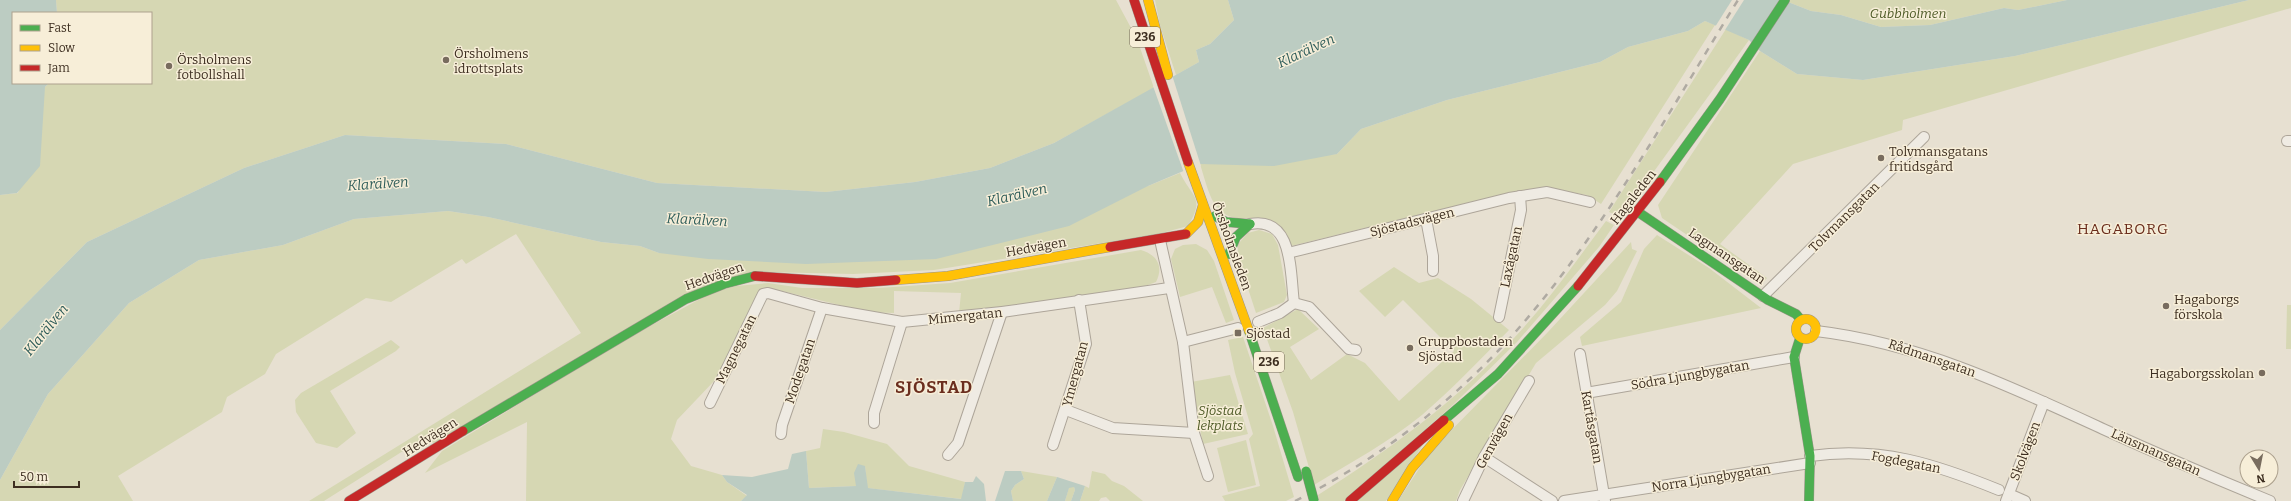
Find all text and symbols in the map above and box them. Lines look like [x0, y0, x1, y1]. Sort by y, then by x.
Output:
park label: Gubbholmen [1870, 6, 1946, 21]
legend [12, 12, 152, 84]
text: Fast [48, 21, 72, 35]
road number: 236 [1130, 27, 1160, 47]
water label: Klarälven [1275, 30, 1337, 72]
text: Slow [48, 41, 75, 55]
place label: Örsholmens idrottsplats [454, 46, 529, 76]
place label: Örsholmens fotbollshall [177, 52, 252, 82]
marker: Örsholmens idrottsplats [441, 55, 451, 65]
text: Jam [47, 61, 70, 75]
marker: Örsholmens fotbollshall [164, 61, 174, 71]
place label: Tolvmansgatans fritidsgård [1889, 144, 1988, 174]
marker: Tolvmansgatans fritidsgård [1876, 153, 1886, 163]
street label: Hagaleden [1607, 166, 1660, 227]
water label: Klarälven [347, 173, 409, 195]
street label: Tolvmansgatan [1806, 178, 1883, 255]
water label: Klarälven [985, 180, 1049, 210]
street label: Örsholmsleden [1209, 200, 1255, 293]
street label: Sjöstadsvägen [1368, 204, 1456, 240]
water label: Klarälven [666, 210, 728, 230]
district label: HAGABORG [2077, 220, 2169, 238]
street label: Laxågatan [1497, 224, 1525, 289]
street label: Lagmansgatan [1686, 225, 1769, 288]
street label: Hedvägen [1005, 234, 1068, 260]
street label: Hedvägen [683, 259, 746, 293]
place label: Hagaborgs förskola [2174, 292, 2239, 322]
water label: Klarälven [20, 301, 72, 359]
marker: Hagaborgs förskola [2161, 301, 2171, 311]
street label: Mimergatan [927, 305, 1004, 327]
street label: Magnegatan [713, 311, 760, 386]
place label: Sjöstad [1246, 326, 1290, 341]
marker: Sjöstad [1233, 328, 1243, 338]
place label: Gruppbostaden Sjöstad [1418, 334, 1514, 364]
street label: Modegatan [782, 336, 818, 406]
street label: Rådmansgatan [1886, 336, 1978, 380]
street label: Ymergatan [1059, 339, 1091, 408]
marker: Gruppbostaden Sjöstad [1405, 343, 1415, 353]
road number: 236 [1254, 352, 1284, 372]
street label: Södra Ljungbygatan [1630, 357, 1751, 393]
place label: Hagaborgsskolan [2149, 366, 2255, 381]
marker: Hagaborgsskolan [2257, 368, 2267, 378]
district label: SJÖSTAD [895, 377, 973, 398]
street label: Kartåsgatan [1578, 389, 1606, 465]
park label: Sjöstad lekplats [1197, 403, 1243, 433]
street label: Genvägen [1473, 410, 1516, 471]
street label: Hedvägen [400, 414, 460, 459]
street label: Skolvägen [2007, 419, 2043, 483]
street label: Länsmansgatan [2109, 425, 2204, 479]
street label: Fogdegatan [1870, 448, 1943, 476]
north arrow [2239, 449, 2279, 489]
street label: Norra Ljungbygatan [1650, 461, 1772, 495]
scale bar [14, 463, 79, 489]
text: 50 m [20, 470, 49, 484]
text: N [2255, 471, 2266, 486]

